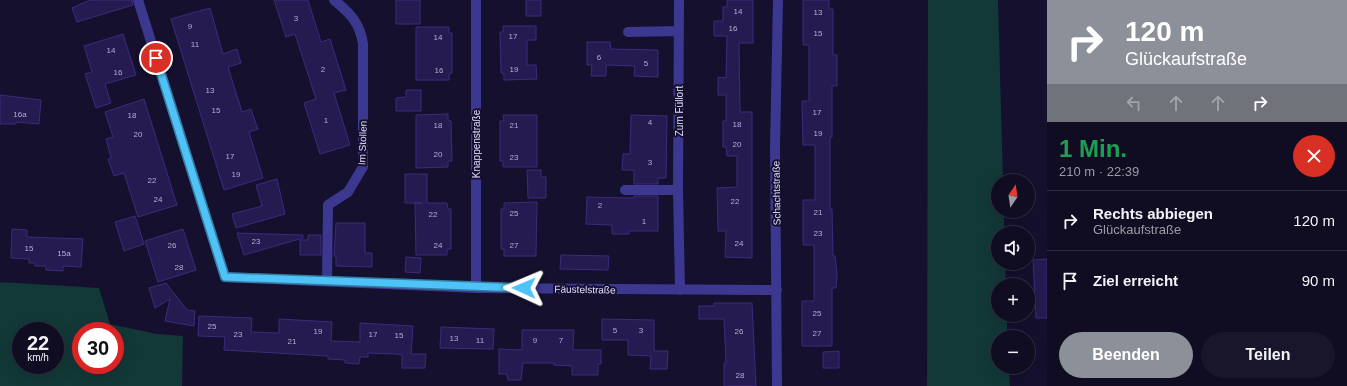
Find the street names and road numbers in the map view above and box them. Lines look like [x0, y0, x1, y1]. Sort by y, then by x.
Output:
street label: Zum Füllort [674, 85, 685, 136]
street label: Knappenstraße [471, 109, 482, 178]
street label: Im Stollen [356, 121, 369, 165]
street label: Schachtstraße [770, 160, 783, 225]
street label: Fäustelstraße [554, 283, 616, 296]

